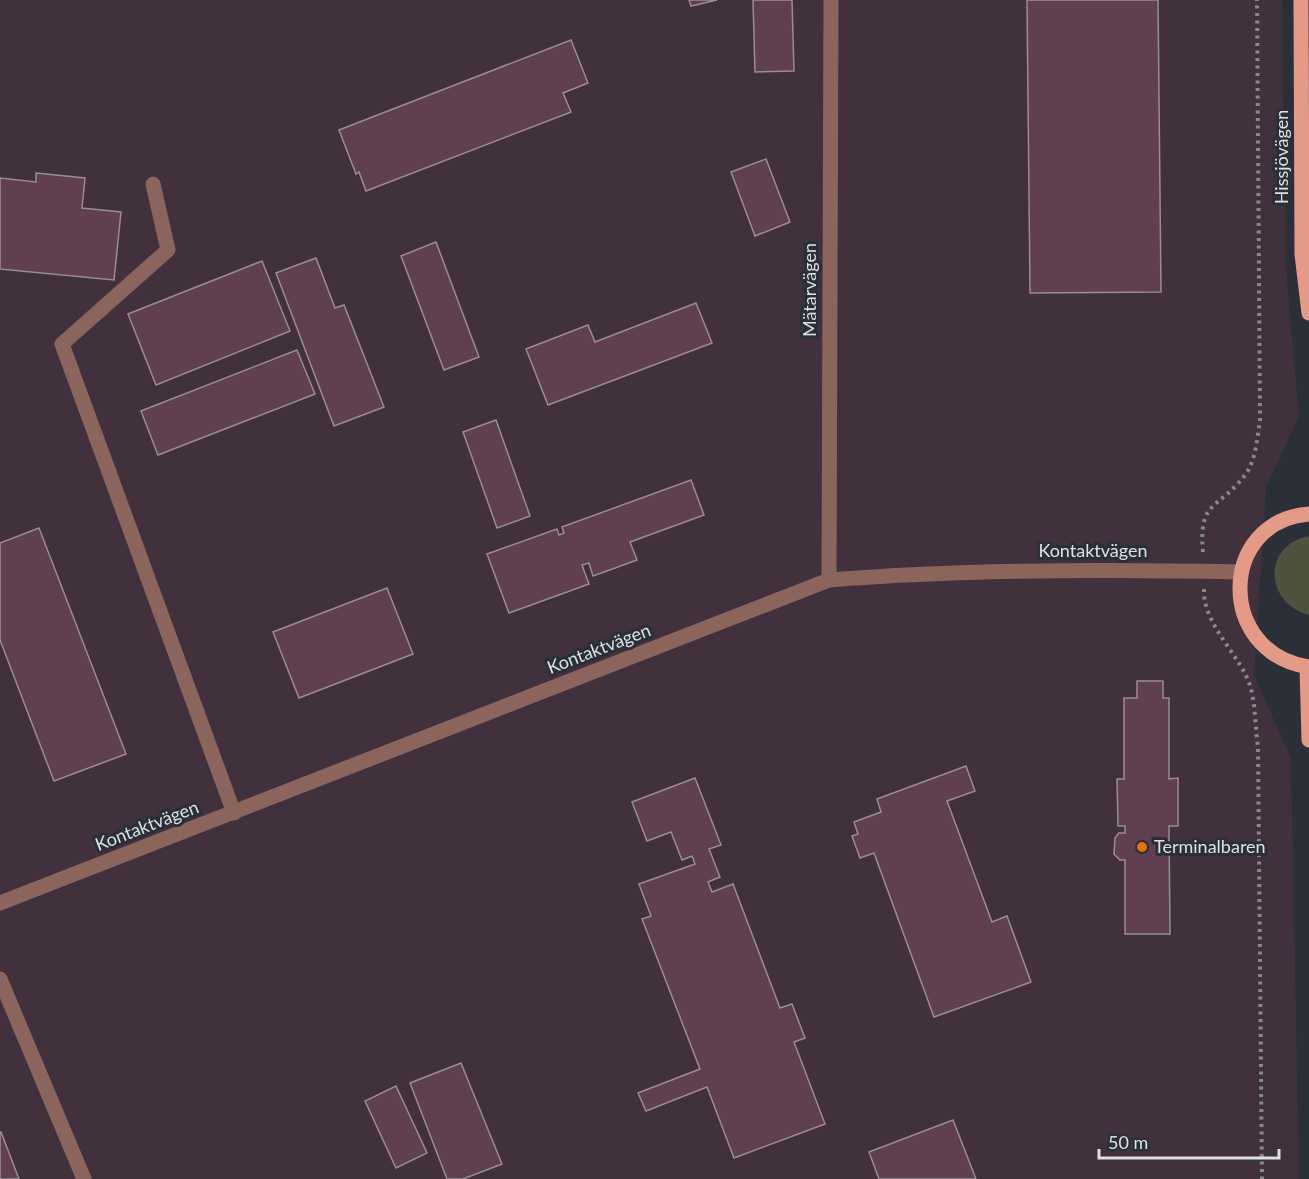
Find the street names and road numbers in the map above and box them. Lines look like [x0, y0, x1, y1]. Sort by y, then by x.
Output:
street label: Hissjövägen [1270, 110, 1292, 204]
street label: Mätarvägen [798, 243, 820, 337]
street label: Kontaktvägen [1038, 539, 1148, 561]
street label: Kontaktvägen [544, 618, 654, 678]
street label: Kontaktvägen [92, 795, 202, 855]

